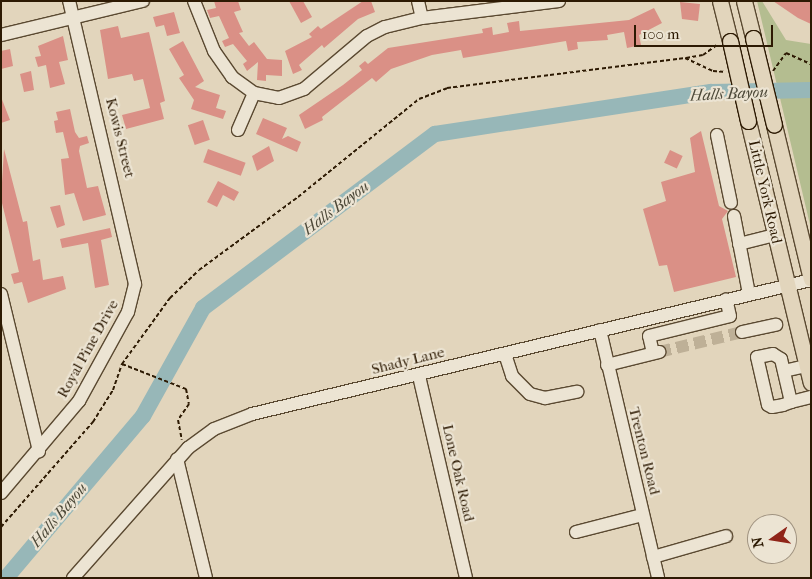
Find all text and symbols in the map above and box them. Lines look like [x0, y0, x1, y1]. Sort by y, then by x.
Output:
scale bar [637, 15, 776, 47]
text: 100 m [642, 25, 680, 43]
water label: Halls Bayou [690, 82, 768, 106]
street label: Kowis Street [101, 96, 139, 180]
street label: Little York Road [744, 138, 786, 246]
water label: Halls Bayou [299, 177, 373, 239]
street label: Royal Pine Drive [54, 297, 122, 401]
street label: Shady Lane [370, 343, 446, 379]
street label: Trenton Road [624, 405, 664, 497]
street label: Lone Oak Road [438, 423, 478, 523]
water label: Halls Bayou [27, 479, 91, 551]
north arrow [747, 514, 797, 564]
text: N [748, 535, 767, 549]

